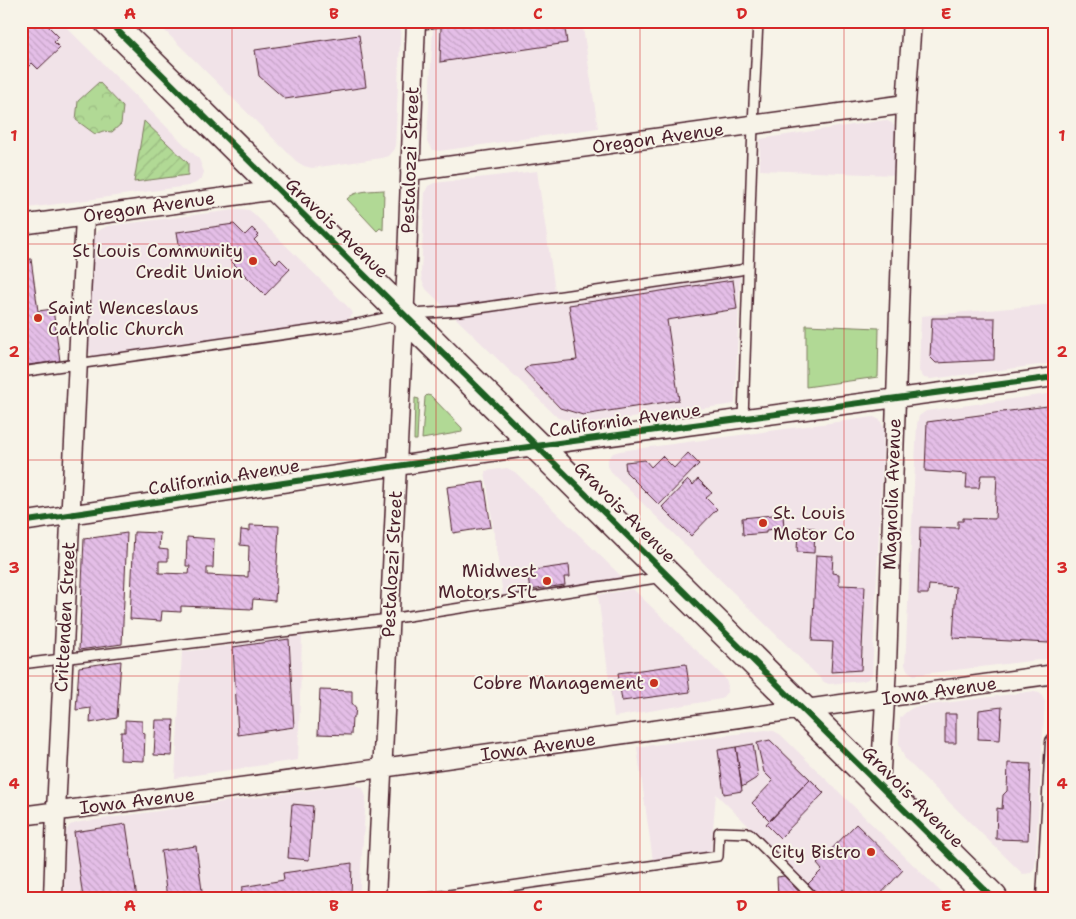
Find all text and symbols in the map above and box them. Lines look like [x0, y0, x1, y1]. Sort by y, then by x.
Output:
text: A [124, 3, 136, 24]
text: B [329, 3, 339, 24]
text: C [533, 3, 543, 24]
text: D [736, 3, 748, 24]
text: E [941, 3, 951, 24]
street label: Pestalozzi Street [395, 86, 425, 234]
street label: Oregon Avenue [591, 117, 725, 159]
text: 1 [10, 125, 18, 146]
text: 1 [1058, 125, 1066, 146]
street label: Gravois Avenue [280, 173, 394, 283]
street label: Oregon Avenue [82, 186, 216, 228]
place label: St Louis Community Credit Union [72, 239, 243, 284]
marker: St Louis Community Credit Union [247, 255, 259, 267]
place label: Saint Wenceslaus Catholic Church [48, 296, 199, 341]
marker: Saint Wenceslaus Catholic Church [32, 312, 44, 324]
text: 2 [8, 341, 20, 362]
text: 2 [1056, 341, 1068, 362]
street label: California Avenue [548, 397, 702, 443]
street label: Magnolia Avenue [877, 418, 907, 570]
street label: California Avenue [147, 453, 301, 501]
street label: Gravois Avenue [569, 456, 681, 568]
street label: Pestalozzi Street [376, 490, 408, 638]
place label: St. Louis Motor Co [773, 501, 855, 546]
marker: St. Louis Motor Co [757, 517, 769, 529]
street label: Crittenden Street [49, 541, 81, 693]
text: 3 [8, 557, 20, 578]
text: 3 [1056, 557, 1068, 578]
place label: Midwest Motors STL [438, 559, 537, 604]
marker: Midwest Motors STL [541, 575, 553, 587]
place label: Cobre Management [473, 671, 644, 695]
street label: Iowa Avenue [880, 671, 998, 711]
marker: Cobre Management [648, 677, 660, 689]
street label: Iowa Avenue [479, 727, 597, 767]
street label: Gravois Avenue [857, 741, 969, 853]
text: 4 [8, 773, 20, 794]
text: 4 [1056, 773, 1068, 794]
street label: Iowa Avenue [78, 782, 196, 820]
place label: City Bistro [771, 840, 861, 864]
marker: City Bistro [865, 846, 877, 858]
text: A [124, 895, 136, 916]
text: B [329, 895, 339, 916]
text: C [533, 895, 543, 916]
text: D [736, 895, 748, 916]
text: E [941, 895, 951, 916]

